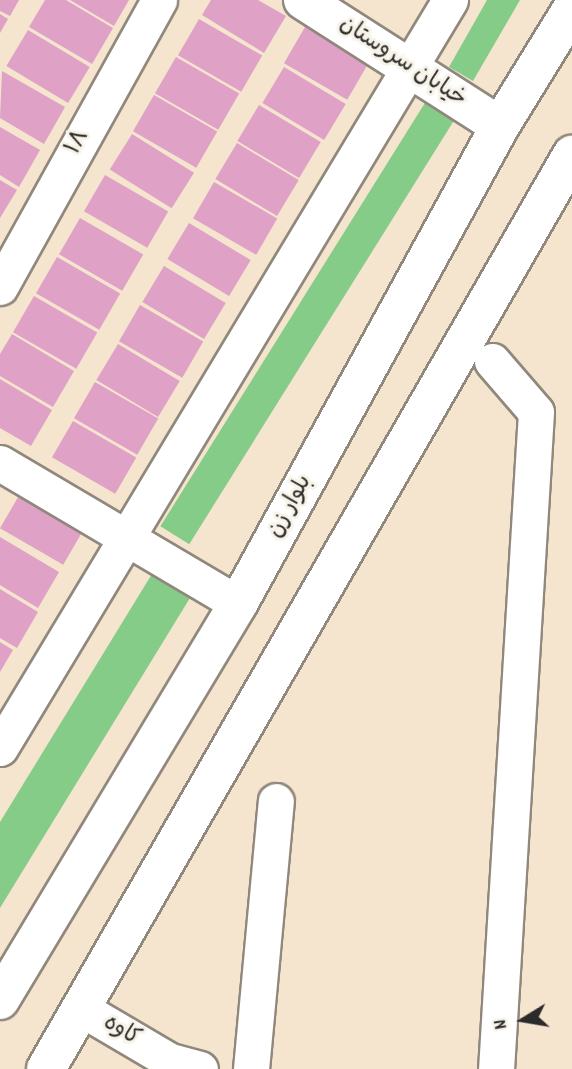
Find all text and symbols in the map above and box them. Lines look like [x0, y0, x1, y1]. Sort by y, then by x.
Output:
street label: خیابان سروستان [333, 12, 471, 114]
street label: ۱۸ [61, 126, 97, 160]
street label: بلوار زن [263, 471, 319, 543]
north arrow [488, 985, 558, 1055]
street label: کاوه [97, 1010, 145, 1054]
text: N [488, 1017, 516, 1031]

